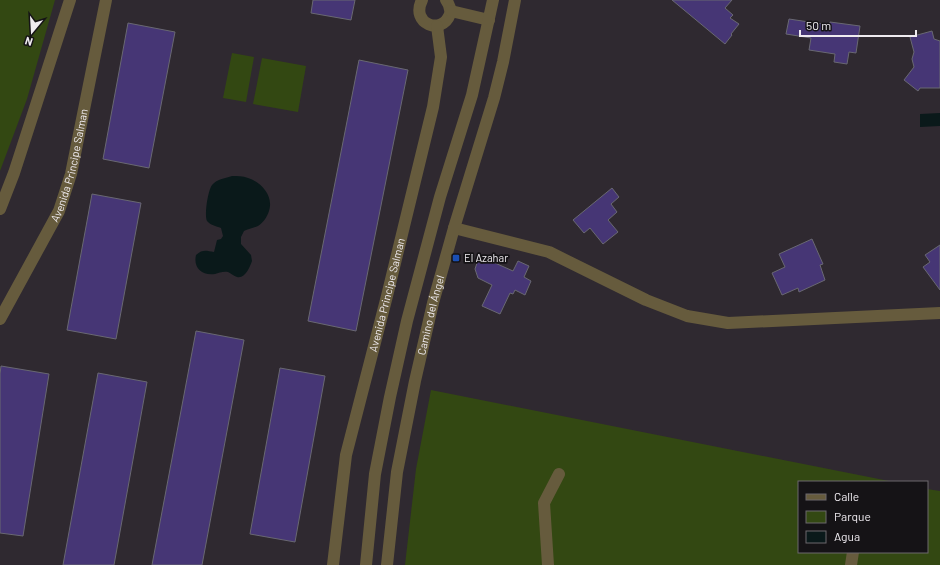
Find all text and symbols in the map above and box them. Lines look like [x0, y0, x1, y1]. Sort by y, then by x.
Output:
north arrow [12, 12, 52, 52]
scale bar [800, 12, 916, 38]
text: 50 m [806, 18, 831, 32]
text: N [23, 35, 34, 49]
street label: Avenida Principe Salman [47, 107, 90, 224]
street label: Avenida Principe Salman [366, 236, 407, 353]
place label: El Azahar [464, 251, 508, 264]
marker: El Azahar [451, 253, 461, 263]
street label: Camino del Ángel [414, 274, 446, 356]
legend [798, 481, 928, 553]
text: Calle [834, 489, 859, 503]
text: Parque [834, 509, 871, 523]
text: Agua [834, 529, 860, 543]

